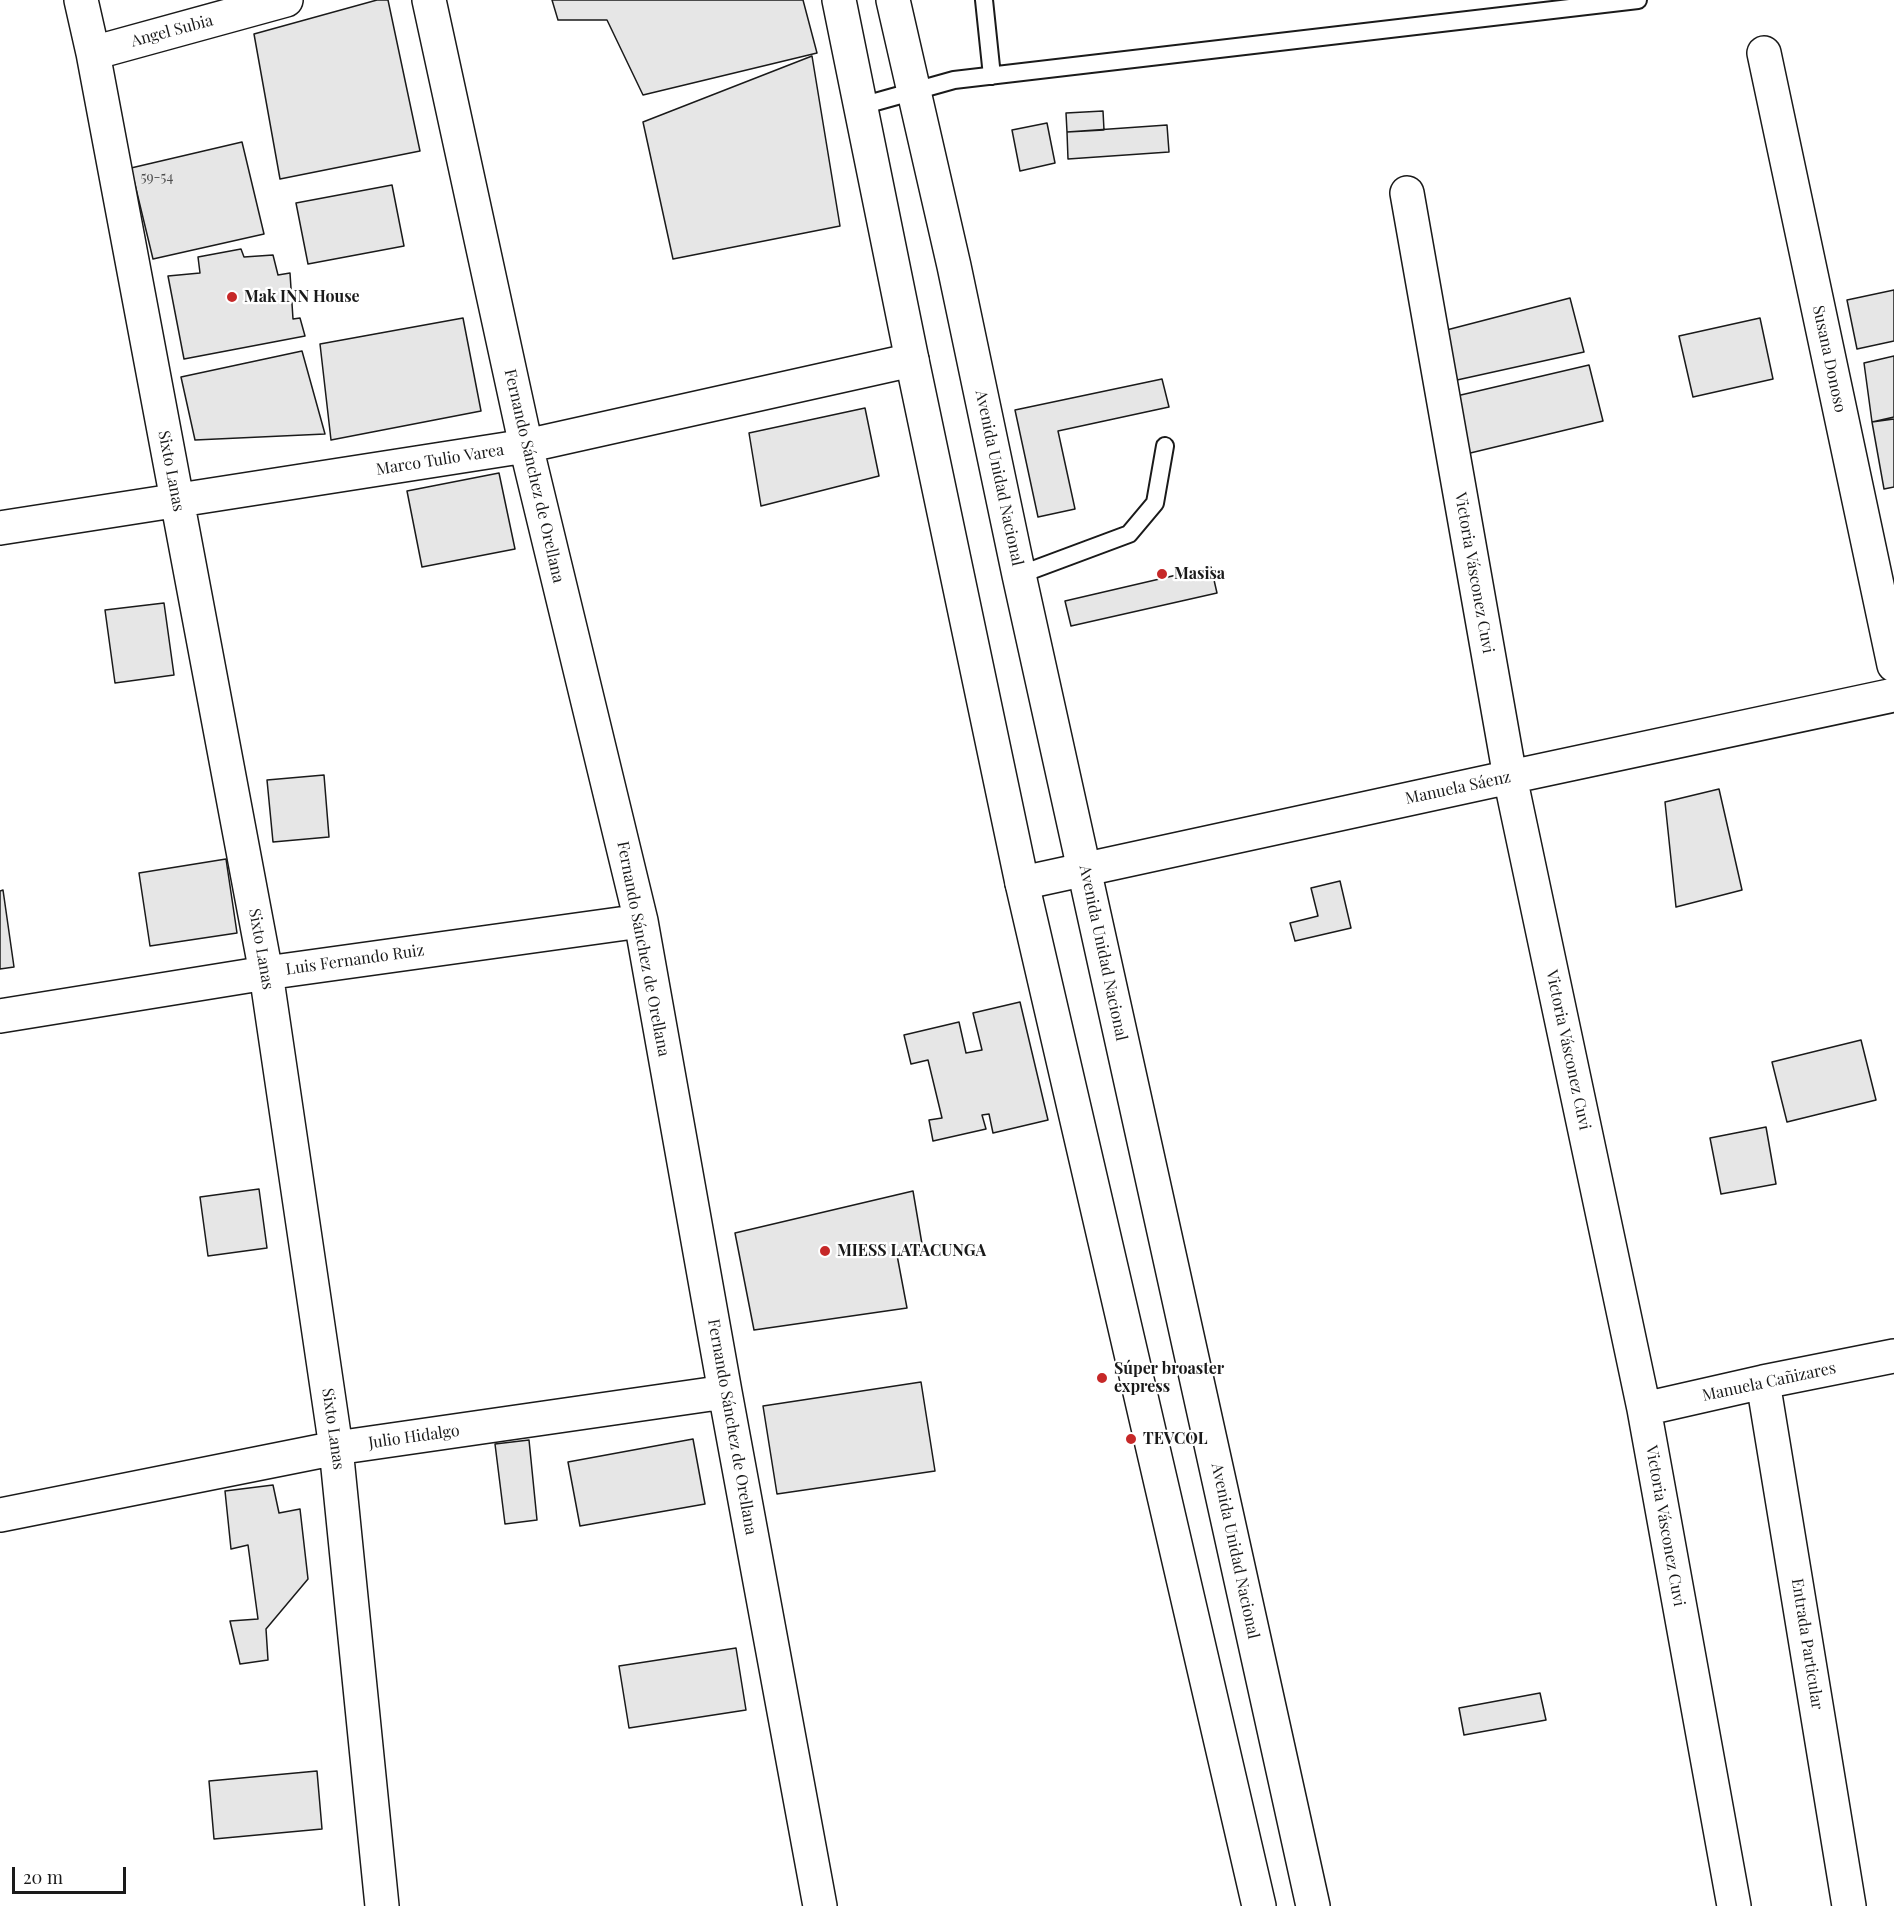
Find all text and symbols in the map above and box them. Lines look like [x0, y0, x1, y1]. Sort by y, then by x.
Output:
street label: Angel Subia [129, 11, 215, 51]
house number: 59-54 [141, 170, 173, 186]
place label: Mak INN House [244, 287, 360, 307]
marker: Mak INN House [225, 290, 239, 304]
street label: Susana Donoso [1808, 304, 1850, 414]
street label: Fernando Sánchez de Orellana [500, 367, 568, 585]
street label: Avenida Unidad Nacional [971, 388, 1027, 568]
street label: Sixto Lanas [154, 429, 188, 513]
street label: Marco Tulio Varea [375, 440, 505, 480]
street label: Victoria Vásconez Cuvi [1450, 491, 1498, 655]
place label: Masisa [1174, 564, 1225, 584]
marker: Masisa [1155, 567, 1169, 581]
street label: Manuela Sáenz [1404, 767, 1512, 809]
street label: Fernando Sánchez de Orellana [613, 840, 673, 1058]
street label: Avenida Unidad Nacional [1075, 863, 1131, 1043]
street label: Sixto Lanas [244, 907, 278, 991]
street label: Luis Fernando Ruiz [285, 941, 425, 979]
street label: Victoria Vásconez Cuvi [1542, 968, 1594, 1132]
place label: MIESS LATACUNGA [837, 1241, 986, 1261]
marker: MIESS LATACUNGA [818, 1244, 832, 1258]
street label: Fernando Sánchez de Orellana [704, 1318, 760, 1536]
street label: Manuela Cañizares [1700, 1358, 1838, 1406]
place label: Súper broaster express [1114, 1359, 1224, 1397]
marker: Súper broaster express [1095, 1371, 1109, 1385]
street label: Sixto Lanas [318, 1387, 348, 1471]
street label: Julio Hidalgo [367, 1421, 461, 1453]
place label: TEVCOL [1143, 1429, 1208, 1449]
marker: TEVCOL [1124, 1432, 1138, 1446]
street label: Victoria Vásconez Cuvi [1641, 1444, 1689, 1608]
street label: Avenida Unidad Nacional [1207, 1461, 1263, 1641]
street label: Entrada Particular [1787, 1577, 1827, 1711]
scale bar [15, 1855, 129, 1893]
text: 20 m [23, 1865, 63, 1889]

